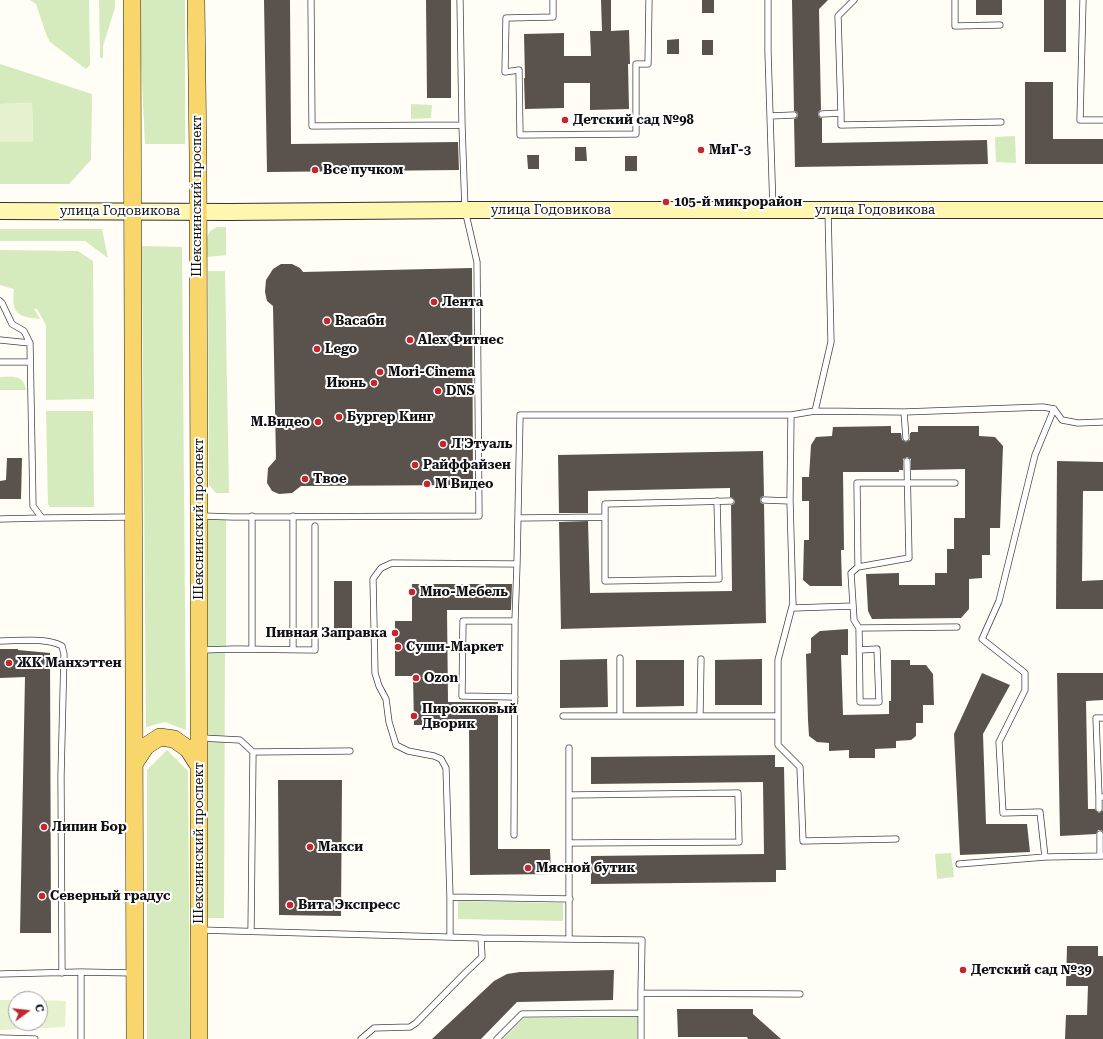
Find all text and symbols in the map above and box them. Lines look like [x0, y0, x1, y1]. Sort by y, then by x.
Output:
place label: Детский сад №98 [573, 112, 694, 128]
street label: Шекснинский проспект [189, 115, 205, 277]
marker: Детский сад №98 [560, 115, 570, 125]
place label: МиГ-3 [709, 142, 751, 158]
marker: МиГ-3 [696, 145, 706, 155]
place label: Все пучком [323, 162, 403, 178]
marker: Все пучком [310, 165, 320, 175]
place label: 105-й микрорайон [674, 194, 802, 210]
marker: 105-й микрорайон [661, 197, 671, 207]
street label: улица Годовикова [491, 202, 611, 218]
street label: улица Годовикова [815, 202, 935, 218]
street label: улица Годовикова [60, 203, 180, 219]
place label: Лента [442, 294, 483, 310]
marker: Лента [429, 297, 439, 307]
place label: Васаби [335, 313, 384, 329]
marker: Васаби [322, 316, 332, 326]
place label: Alex Фитнес [418, 332, 504, 348]
marker: Alex Фитнес [405, 335, 415, 345]
place label: Lego [325, 341, 357, 357]
marker: Lego [312, 344, 322, 354]
place label: Mori-Cinema [388, 364, 475, 380]
marker: Mori-Cinema [375, 367, 385, 377]
place label: Июнь [327, 375, 366, 391]
marker: Июнь [369, 378, 379, 388]
place label: DNS [446, 383, 475, 399]
marker: DNS [433, 386, 443, 396]
place label: Бургер Кинг [347, 409, 434, 425]
marker: Бургер Кинг [334, 412, 344, 422]
place label: М.Видео [251, 414, 310, 430]
marker: М.Видео [313, 417, 323, 427]
place label: Л'Этуаль [451, 436, 512, 452]
street label: Шекснинский проспект [191, 438, 207, 600]
marker: Л'Этуаль [438, 439, 448, 449]
place label: Райффайзен [423, 457, 511, 473]
marker: Райффайзен [410, 460, 420, 470]
place label: Твое [313, 471, 347, 487]
marker: Твое [300, 474, 310, 484]
place label: М Видео [435, 476, 493, 492]
marker: М Видео [422, 479, 432, 489]
place label: Мио-Мебель [420, 584, 508, 600]
marker: Мио-Мебель [407, 587, 417, 597]
place label: Пивная Заправка [266, 625, 387, 641]
marker: Пивная Заправка [390, 628, 400, 638]
place label: Суши-Маркет [406, 639, 504, 655]
marker: Суши-Маркет [393, 642, 403, 652]
place label: ЖК Манхэттен [17, 655, 121, 671]
marker: ЖК Манхэттен [4, 658, 14, 668]
place label: Ozon [424, 670, 458, 686]
marker: Ozon [411, 673, 421, 683]
place label: Пирожковый Дворик [422, 701, 517, 732]
marker: Пирожковый Дворик [409, 711, 419, 721]
street label: Шекснинский проспект [191, 762, 207, 924]
place label: Липин Бор [52, 819, 127, 835]
marker: Липин Бор [39, 822, 49, 832]
place label: Макси [318, 839, 363, 855]
marker: Макси [305, 842, 315, 852]
place label: Мясной бутик [536, 860, 635, 876]
marker: Мясной бутик [523, 863, 533, 873]
place label: Северный градус [50, 888, 170, 904]
marker: Северный градус [37, 891, 47, 901]
place label: Вита Экспресс [298, 897, 400, 913]
marker: Вита Экспресс [285, 900, 295, 910]
place label: Детский сад №39 [971, 962, 1092, 978]
marker: Детский сад №39 [958, 965, 968, 975]
north arrow [8, 991, 48, 1031]
text: С [32, 1003, 46, 1013]

